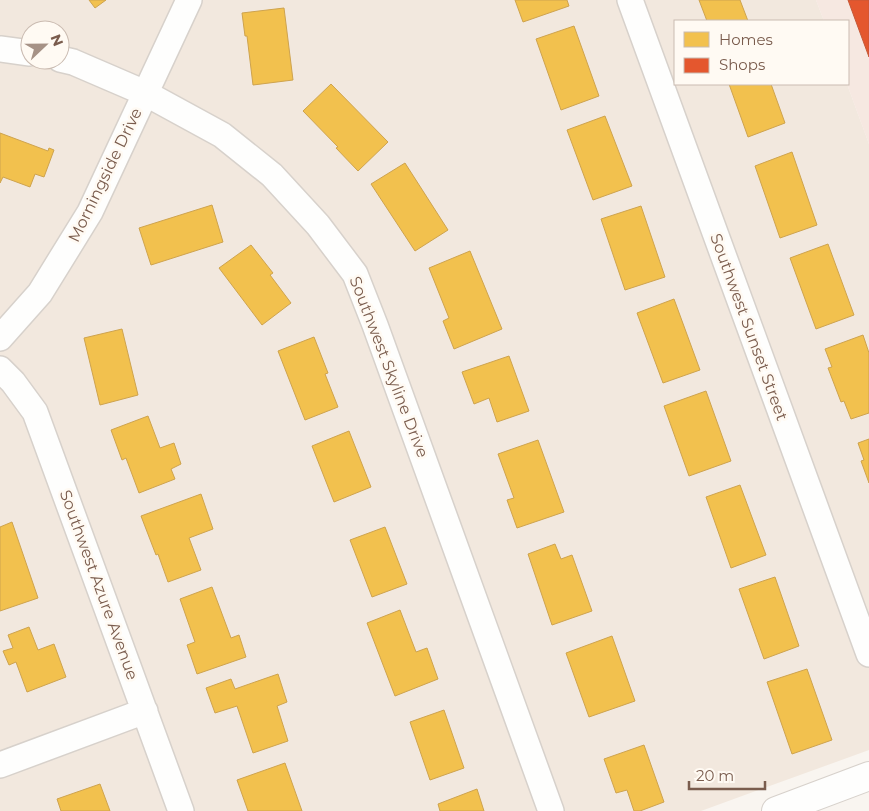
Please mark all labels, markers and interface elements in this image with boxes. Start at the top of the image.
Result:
north arrow [20,20,70,70]
legend [674,20,849,85]
text: Homes [719,30,773,49]
text: N [47,32,68,49]
text: Shops [719,55,765,74]
street label: Morningside Drive [64,105,146,245]
street label: Southwest Sunset Street [706,231,792,424]
street label: Southwest Skyline Drive [346,274,432,460]
street label: Southwest Azure Avenue [56,487,142,683]
scale bar [689,758,765,790]
text: 20 m [696,766,734,785]

